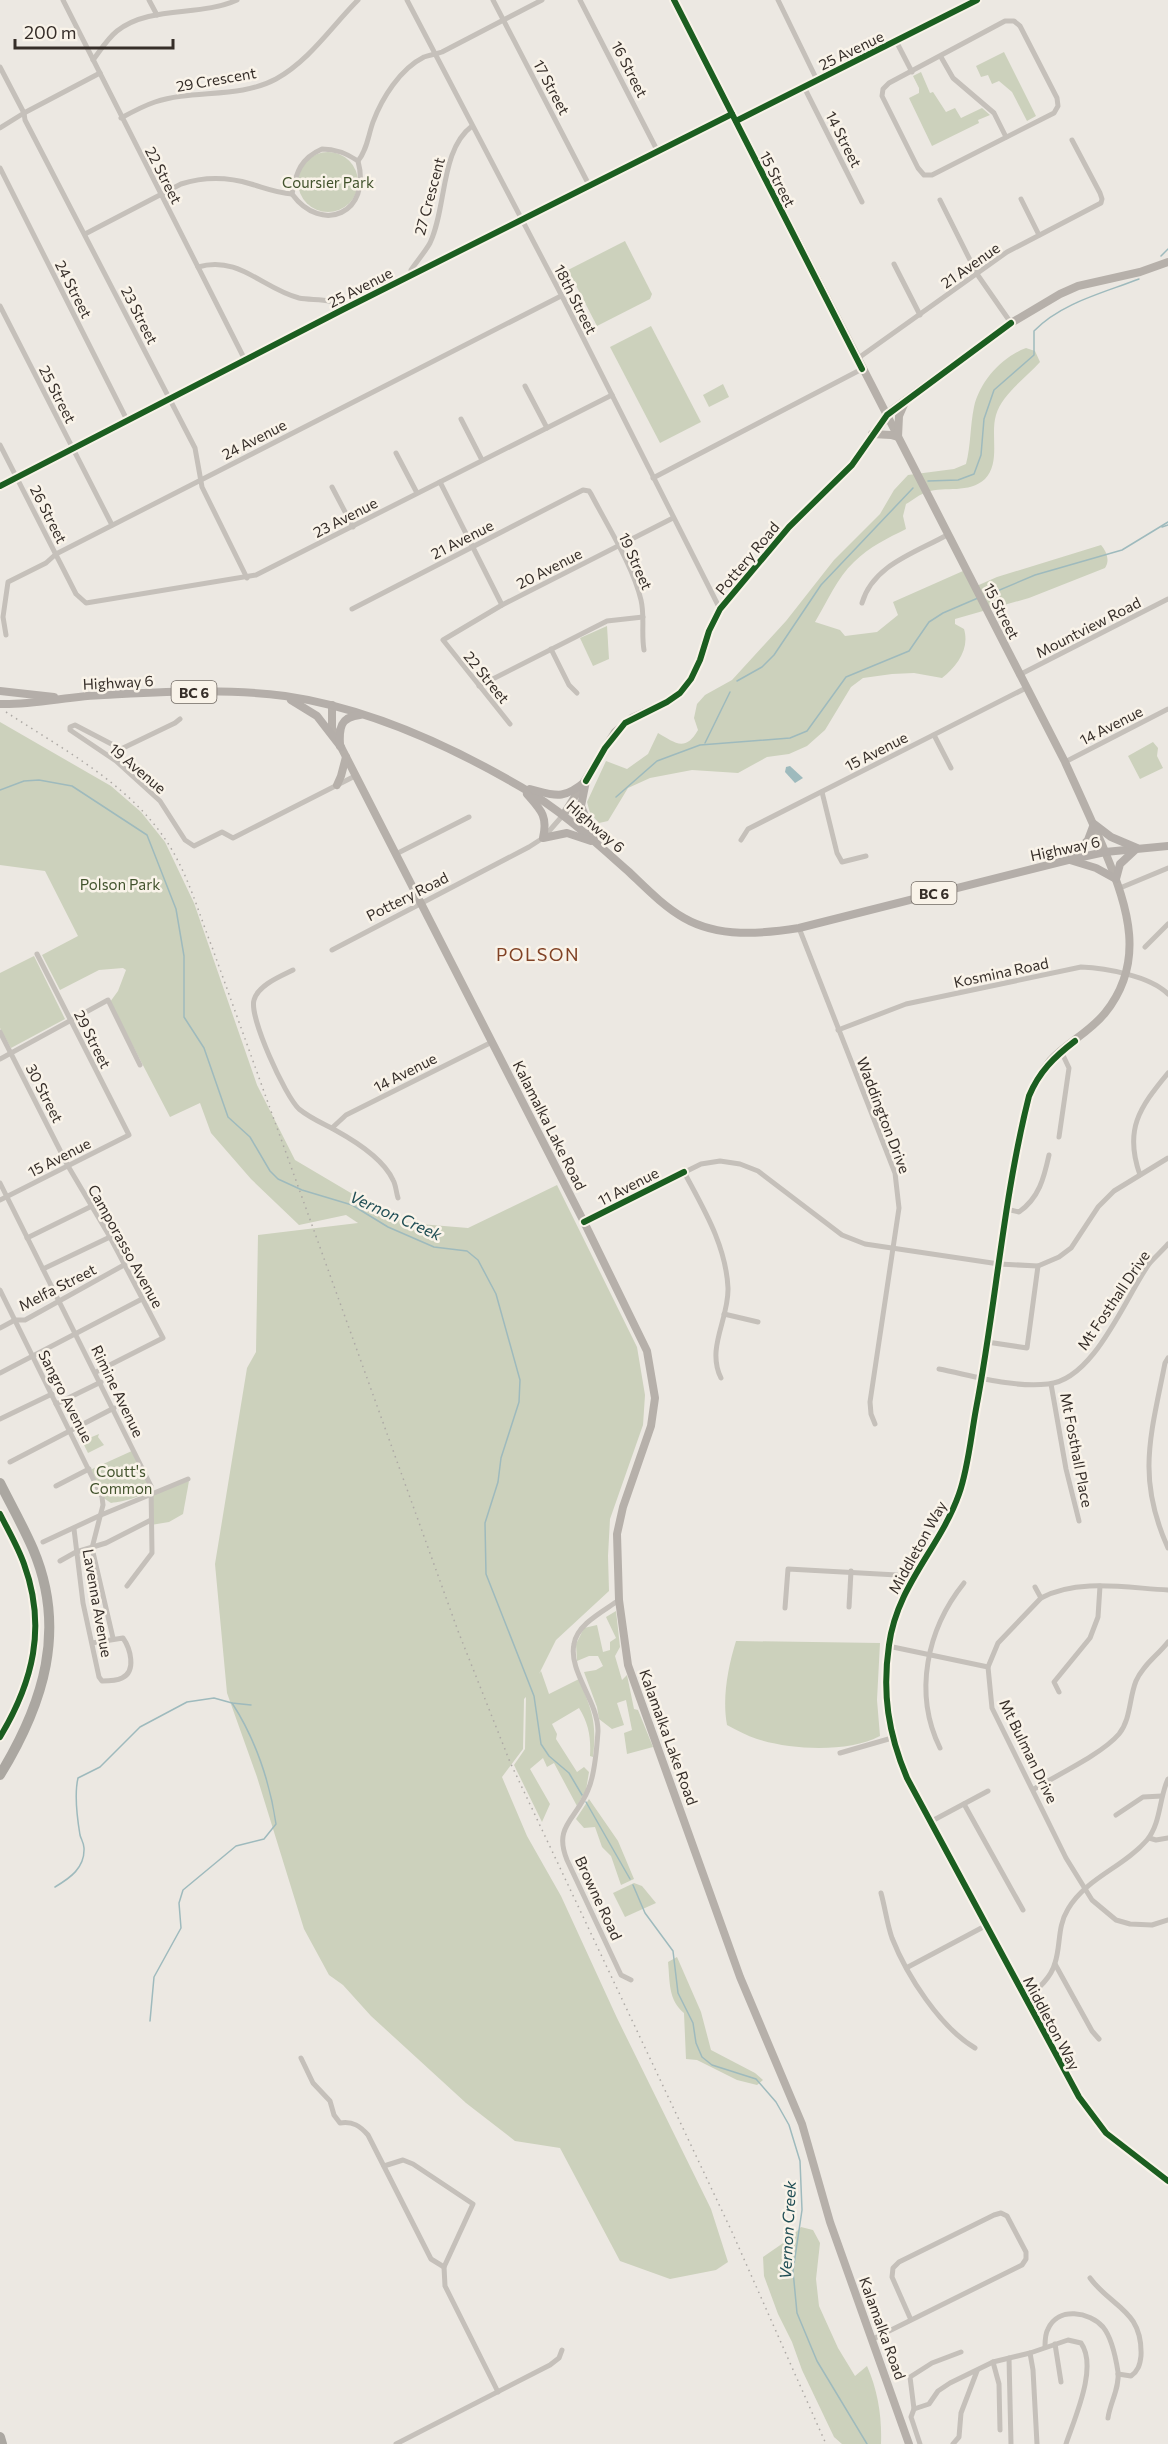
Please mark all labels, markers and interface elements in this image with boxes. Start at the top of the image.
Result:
scale bar [15,12,172,50]
text: 200 m [24,21,77,43]
street label: 25 Avenue [816,27,886,73]
street label: 16 Street [608,38,652,100]
street label: 17 Street [530,56,574,118]
street label: 29 Crescent [175,63,257,95]
street label: 14 Street [822,108,866,170]
street label: 22 Street [142,143,186,207]
street label: 15 Street [756,148,800,210]
street label: 27 Crescent [410,155,448,237]
park label: Coursier Park [282,173,374,191]
street label: 21 Avenue [937,238,1003,292]
street label: 24 Street [52,257,96,321]
street label: 18th Street [551,261,601,337]
street label: 25 Avenue [325,263,395,311]
street label: 23 Street [118,283,162,347]
street label: 25 Street [36,362,80,426]
street label: 24 Avenue [219,415,289,463]
street label: 26 Street [27,482,71,546]
street label: 23 Avenue [310,493,380,541]
street label: 21 Avenue [428,516,496,562]
street label: Pottery Road [711,518,783,598]
street label: 19 Street [615,530,657,592]
street label: 20 Avenue [513,544,585,592]
street label: 15 Street [980,580,1024,642]
street label: Mountview Road [1032,593,1144,661]
street label: 22 Street [461,647,513,707]
street label: Highway 6 [82,671,154,693]
road number: BC 6 [172,681,216,703]
street label: 14 Avenue [1076,701,1146,749]
street label: 15 Avenue [842,728,910,774]
street label: 19 Avenue [106,739,170,797]
street label: Highway 6 [563,796,629,856]
street label: Highway 6 [1028,832,1102,864]
street label: Pottery Road [363,868,451,924]
park label: Polson Park [80,875,160,893]
road number: BC 6 [912,882,956,904]
district label: POLSON [496,943,580,965]
street label: Kosmina Road [952,953,1050,991]
street label: 29 Street [71,1007,115,1071]
street label: 14 Avenue [370,1048,440,1096]
street label: Waddington Drive [854,1054,914,1176]
street label: Kalamalka Lake Road [509,1057,591,1193]
street label: 30 Street [23,1061,67,1125]
street label: 15 Avenue [25,1134,93,1180]
street label: 11 Avenue [595,1163,661,1209]
street label: Camporasso Avenue [85,1181,167,1311]
water label: Vernon Creek [347,1186,445,1244]
street label: Mt Fosthall Drive [1073,1247,1153,1353]
street label: Melfa Street [15,1260,99,1314]
street label: Rimine Avenue [88,1342,148,1440]
street label: Sangro Avenue [35,1347,97,1445]
street label: Mt Fosthall Place [1057,1391,1097,1509]
park label: Coutt's Common [90,1462,152,1497]
street label: Middleton Way [884,1497,950,1597]
street label: Lavenna Avenue [80,1548,116,1659]
street label: Kalamalka Lake Road [636,1667,702,1807]
street label: Mt Bulman Drive [996,1696,1062,1806]
street label: Browne Road [572,1853,626,1943]
street label: Middleton Way [1020,1973,1084,2073]
water label: Vernon Creek [775,2180,799,2280]
street label: Kalamalka Road [856,2274,910,2382]

